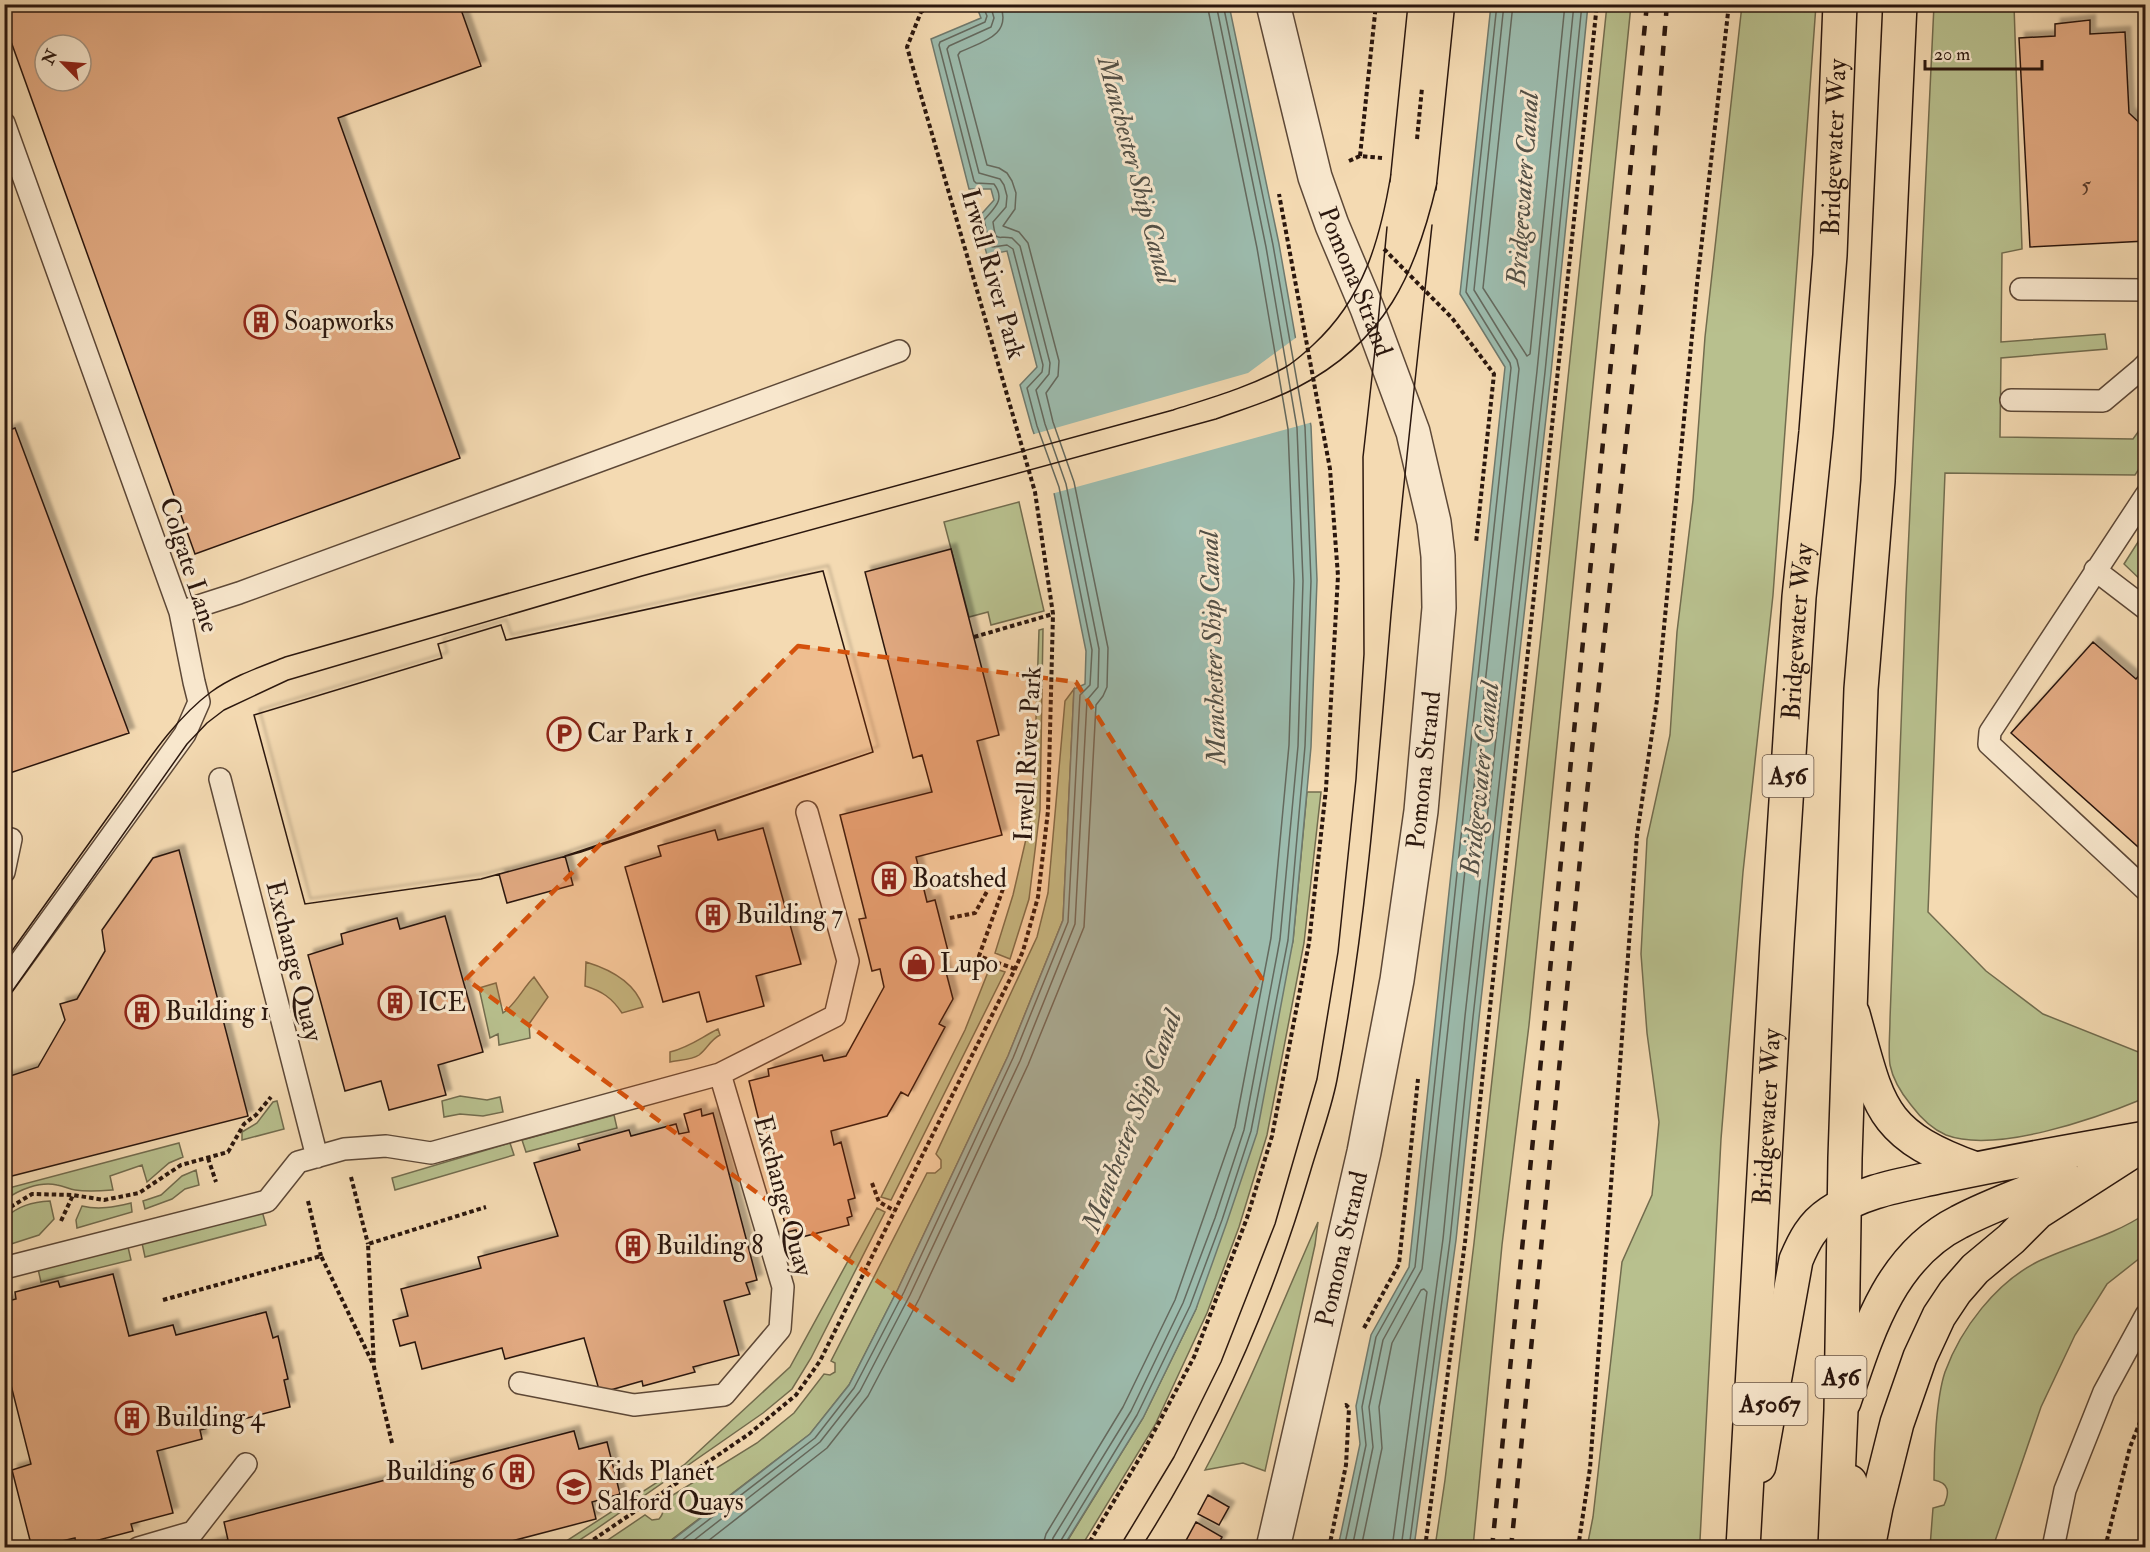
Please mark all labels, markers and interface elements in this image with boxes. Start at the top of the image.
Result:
north arrow [33,33,93,93]
scale bar [1925,33,2042,71]
text: 20 m [1934,43,1970,66]
text: N [38,46,63,69]
water label: Manchester Ship Canal [1089,51,1183,290]
street label: Bridgewater Way [1815,58,1854,236]
water label: Bridgewater Canal [1500,88,1546,289]
house number: 5 [2081,171,2091,199]
street label: Irwell River Park [953,185,1033,363]
street label: Pomona Strand [1311,202,1400,361]
building icon: Soapworks [243,304,279,340]
place label: Soapworks [284,306,394,339]
street label: Colgate Lane [152,493,226,637]
water label: Manchester Ship Canal [1192,528,1234,767]
street label: Bridgewater Way [1775,541,1820,721]
street label: Irwell River Park [1007,665,1049,842]
water label: Bridgewater Canal [1453,678,1507,879]
street label: Pomona Strand [1400,689,1448,851]
parking icon: Car Park 1 [546,716,582,752]
place label: Car Park 1 [587,718,694,750]
road number: A56 [1762,755,1814,797]
building icon: Boatshed [871,861,907,897]
place label: Boatshed [912,863,1007,895]
street label: Exchange Quay [259,877,330,1045]
building icon: Building 7 [695,897,731,933]
place label: Building 7 [736,899,843,931]
shop icon: Lupo [899,946,935,982]
place label: Lupo [940,948,998,981]
building icon: ICE [377,985,413,1021]
place label: ICE [418,987,466,1019]
building icon: Building 1 [124,994,160,1030]
place label: Building 1 [165,996,270,1028]
water label: Manchester Ship Canal [1074,1003,1190,1238]
street label: Bridgewater Way [1746,1027,1788,1206]
street label: Exchange Quay [746,1112,820,1280]
street label: Pomona Strand [1309,1168,1375,1330]
building icon: Building 8 [615,1228,651,1264]
place label: Building 8 [656,1230,764,1262]
road number: A56 [1816,1356,1866,1398]
road number: A5067 [1732,1383,1808,1425]
building icon: Building 4 [114,1400,150,1436]
place label: Building 4 [155,1402,265,1434]
building icon: Building 6 [499,1454,535,1490]
place label: Building 6 [386,1456,496,1488]
place label: Kids Planet Salford Quays [597,1456,744,1518]
school or university icon: Kids Planet Salford Quays [556,1469,592,1505]

